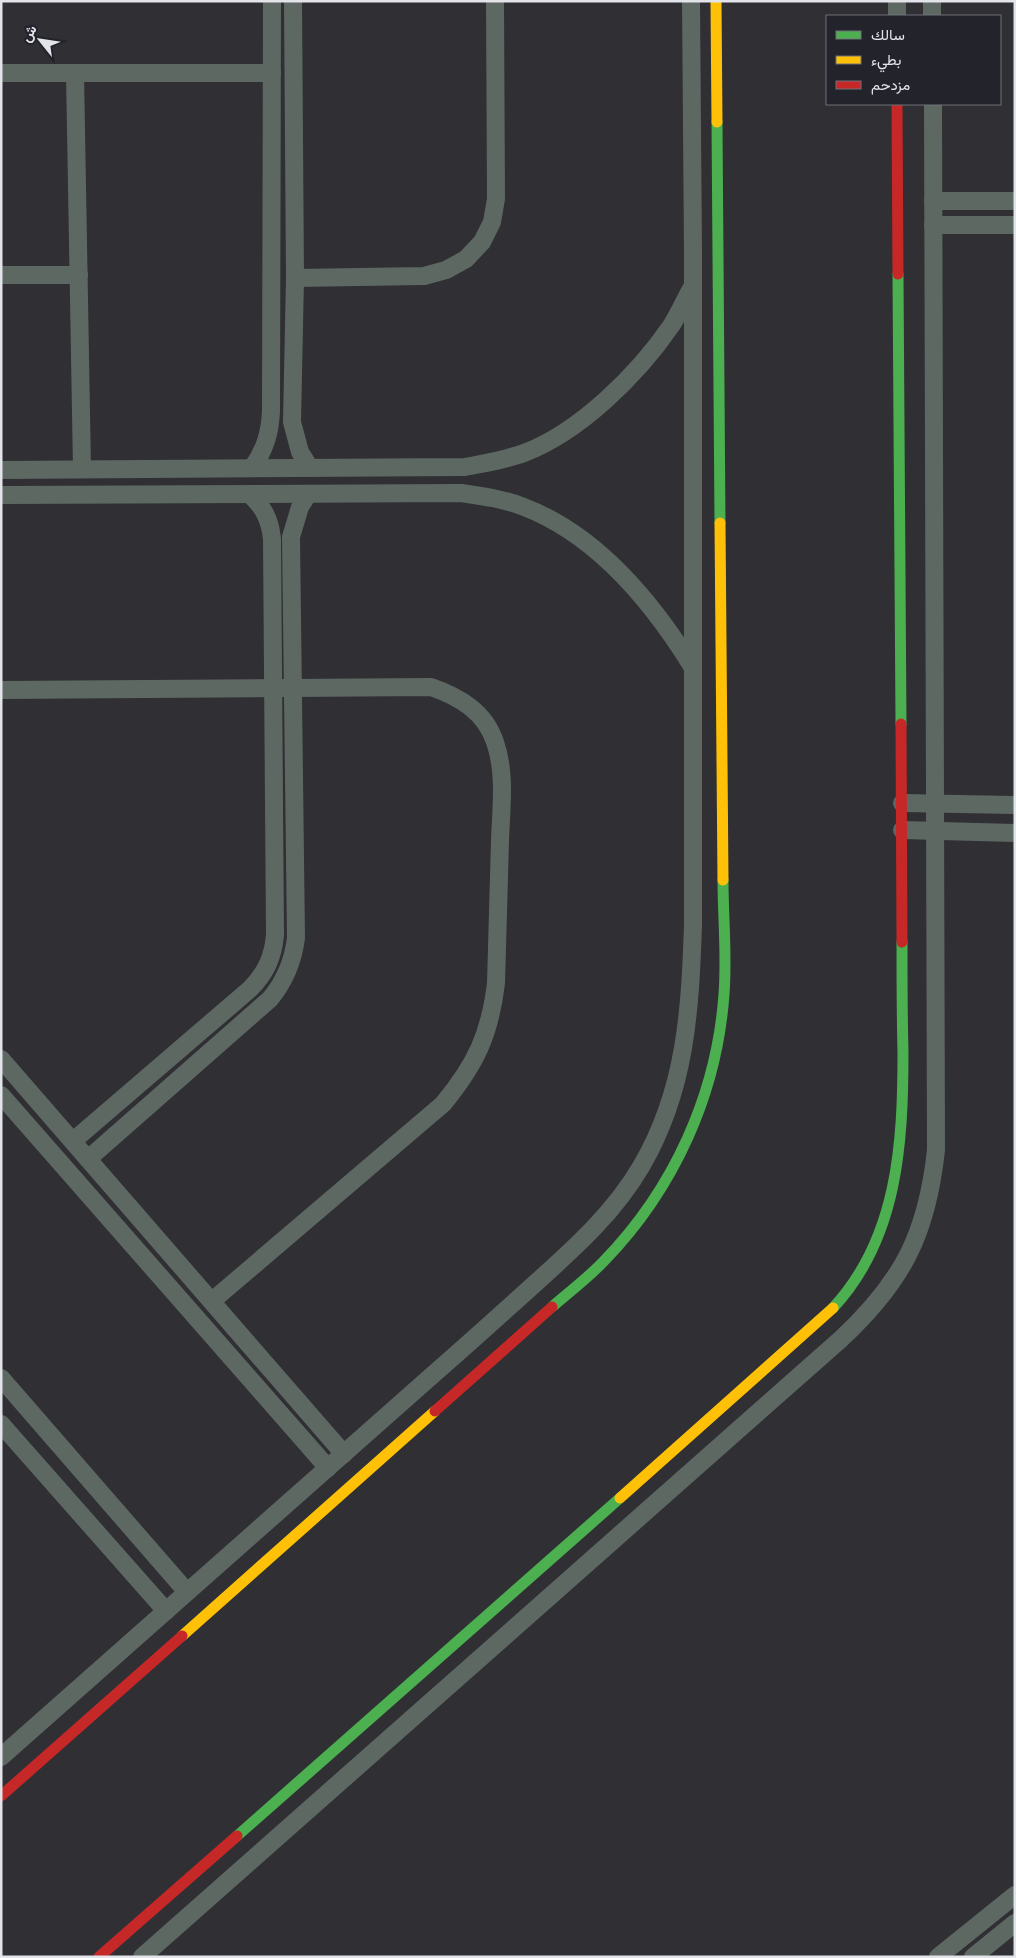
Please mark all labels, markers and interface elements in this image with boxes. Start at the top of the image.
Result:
north arrow [15,15,65,65]
legend [826,15,1001,105]
text: ش [17,22,41,45]
text: سالك [871,25,905,44]
text: بطيء [871,50,901,73]
text: مزدحم [871,75,910,95]

